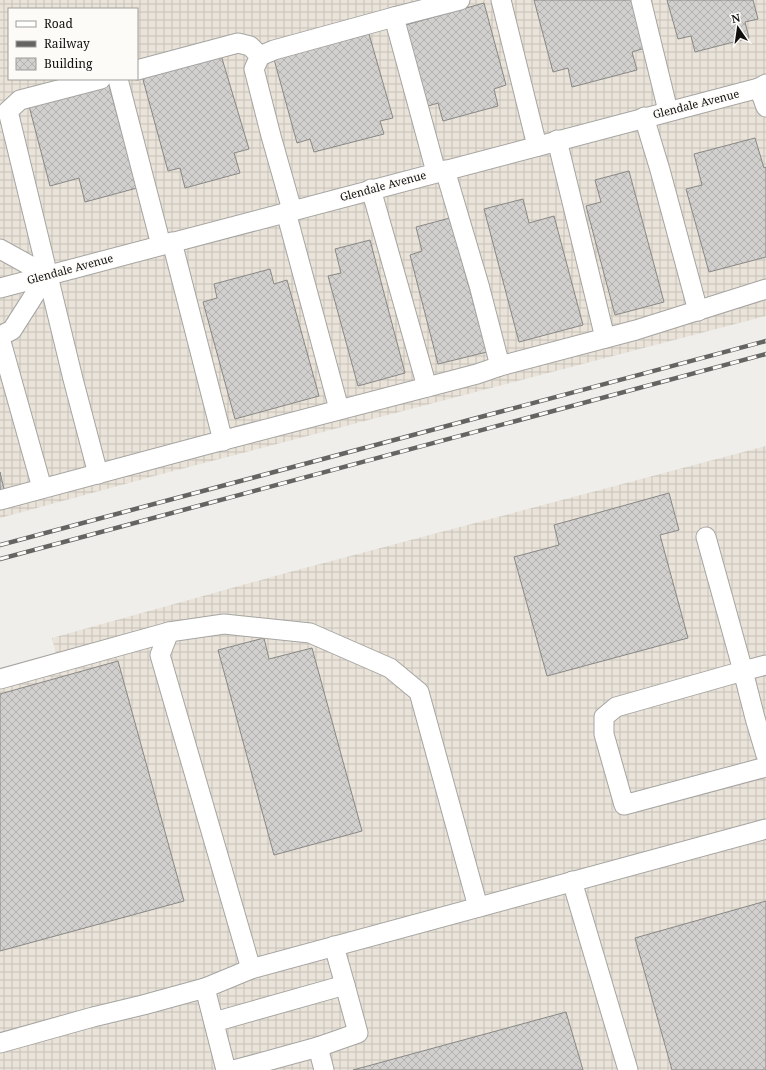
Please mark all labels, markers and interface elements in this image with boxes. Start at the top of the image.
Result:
legend [8,8,138,80]
north arrow [718,8,758,48]
text: N [730,9,742,26]
text: Road [44,15,74,32]
text: Railway [44,35,90,52]
text: Building [44,55,93,72]
street label: Glendale Avenue [651,85,741,122]
street label: Glendale Avenue [338,167,428,204]
street label: Glendale Avenue [25,250,115,287]

